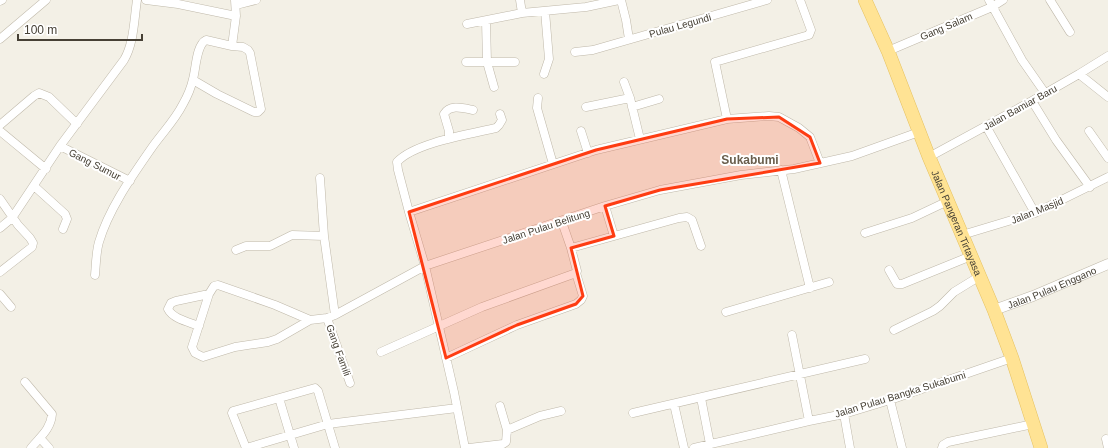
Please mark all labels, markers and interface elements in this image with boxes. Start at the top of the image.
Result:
street label: Pulau Legundi [648,11,712,40]
street label: Gang Salam [918,11,974,42]
scale bar [18,16,142,42]
text: 100 m [24,23,57,37]
street label: Jalan Bamiar Baru [982,83,1059,132]
street label: Gang Sumur [67,147,123,183]
district label: Sukabumi [721,153,779,167]
street label: Jalan Pangeran Tirtayasa [929,169,984,278]
street label: Jalan Masjid [1009,195,1065,226]
street label: Jalan Pulau Belitung [501,207,591,246]
street label: Jalan Pulau Enggano [1006,264,1098,311]
street label: Gang Famili [324,323,353,377]
street label: Jalan Pulau Bangka Sukabumi [833,369,967,420]

